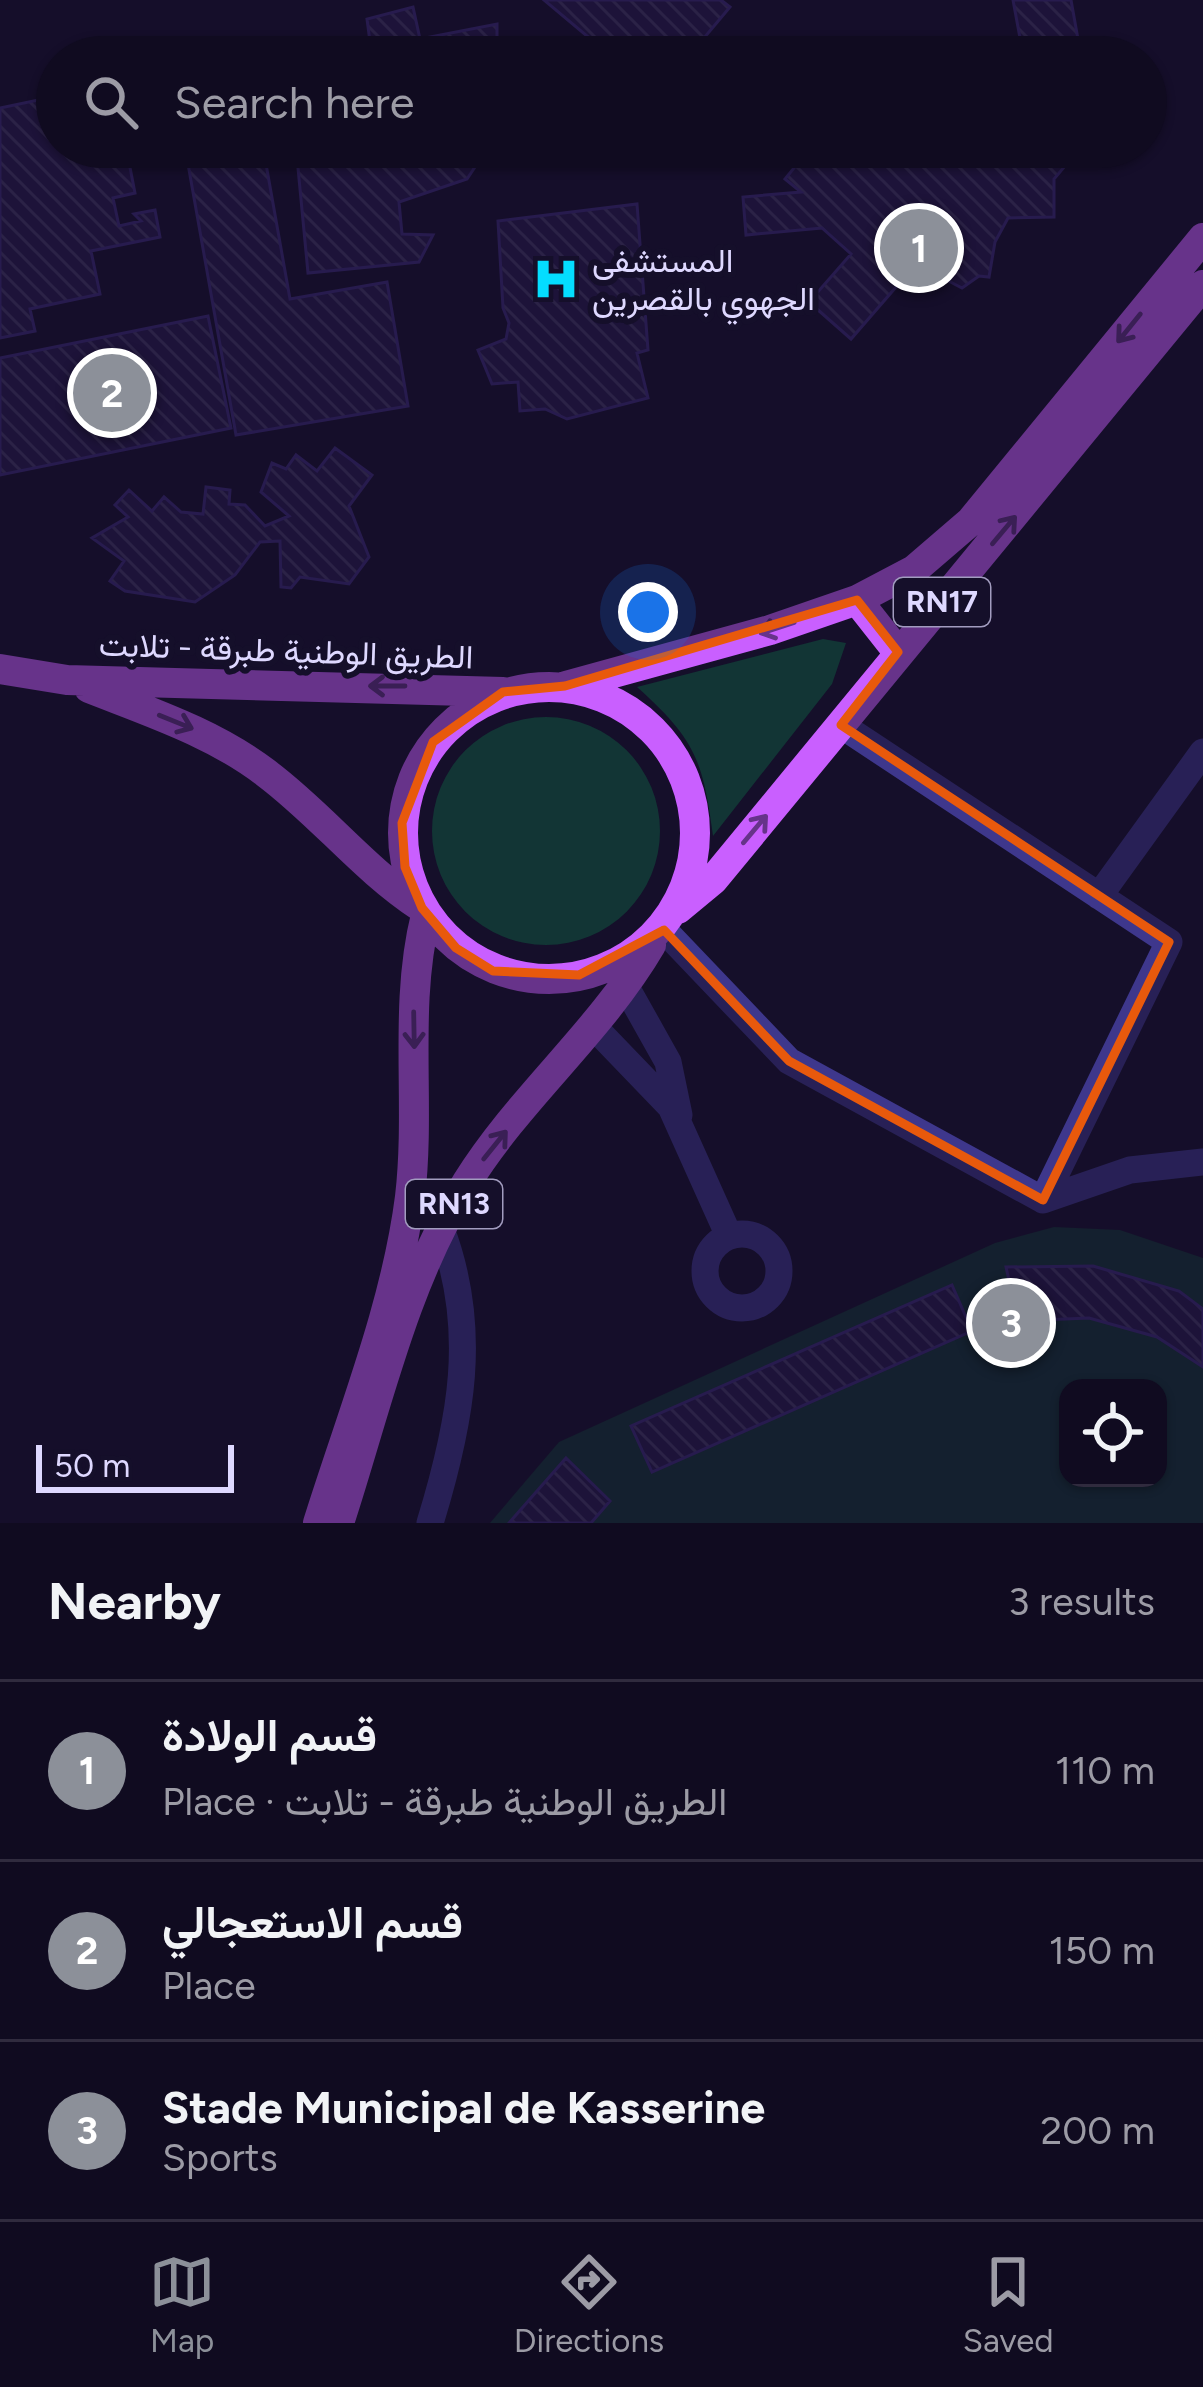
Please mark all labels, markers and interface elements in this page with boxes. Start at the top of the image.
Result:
search box [36,36,1167,168]
icon: search [78,69,144,135]
text: Search here [174,75,414,129]
pin: 1 [880,203,958,293]
place label: المستشفى الجهوي بالقصرين [592,241,815,325]
hospital icon: المستشفى الجهوي بالقصرين [531,254,581,304]
one-way arrow [1116,312,1143,343]
pin: 2 [73,348,151,438]
one-way arrow [990,514,1017,546]
road number: RN17 [894,578,990,626]
your location [618,582,678,642]
one-way arrow [759,618,797,640]
street label: الطريق الوطنية طبرقة - تلابت [98,624,474,678]
one-way arrow [368,674,407,697]
one-way arrow [156,713,193,735]
one-way arrow [740,814,768,845]
one-way arrow [403,1010,425,1049]
one-way arrow [480,1130,508,1161]
road number: RN13 [406,1180,502,1228]
pin: 3 [972,1278,1050,1368]
map controls [1059,1379,1167,1487]
button: locate [1059,1379,1167,1487]
scale bar [36,1439,234,1492]
text: 50 m [54,1446,130,1485]
text: Nearby [48,1571,221,1632]
text: 3 results [1008,1578,1155,1625]
text: قسم الولادة [162,1708,377,1762]
text: 1 [79,1747,95,1794]
text: 110 m [1055,1747,1155,1794]
text: Place · الطريق الوطنية طبرقة - تلابت [162,1778,727,1825]
text: قسم الاستعجالي [162,1895,463,1949]
text: 2 [76,1927,98,1974]
text: 150 m [1049,1927,1155,1974]
text: Place [162,1962,255,2009]
text: Stade Municipal de Kasserine [162,2080,765,2134]
text: 3 [76,2107,98,2154]
text: 200 m [1040,2107,1155,2154]
text: Sports [162,2134,278,2181]
tab: Map [149,2249,215,2360]
tab: Directions [514,2249,664,2360]
tab: Saved [963,2249,1054,2360]

